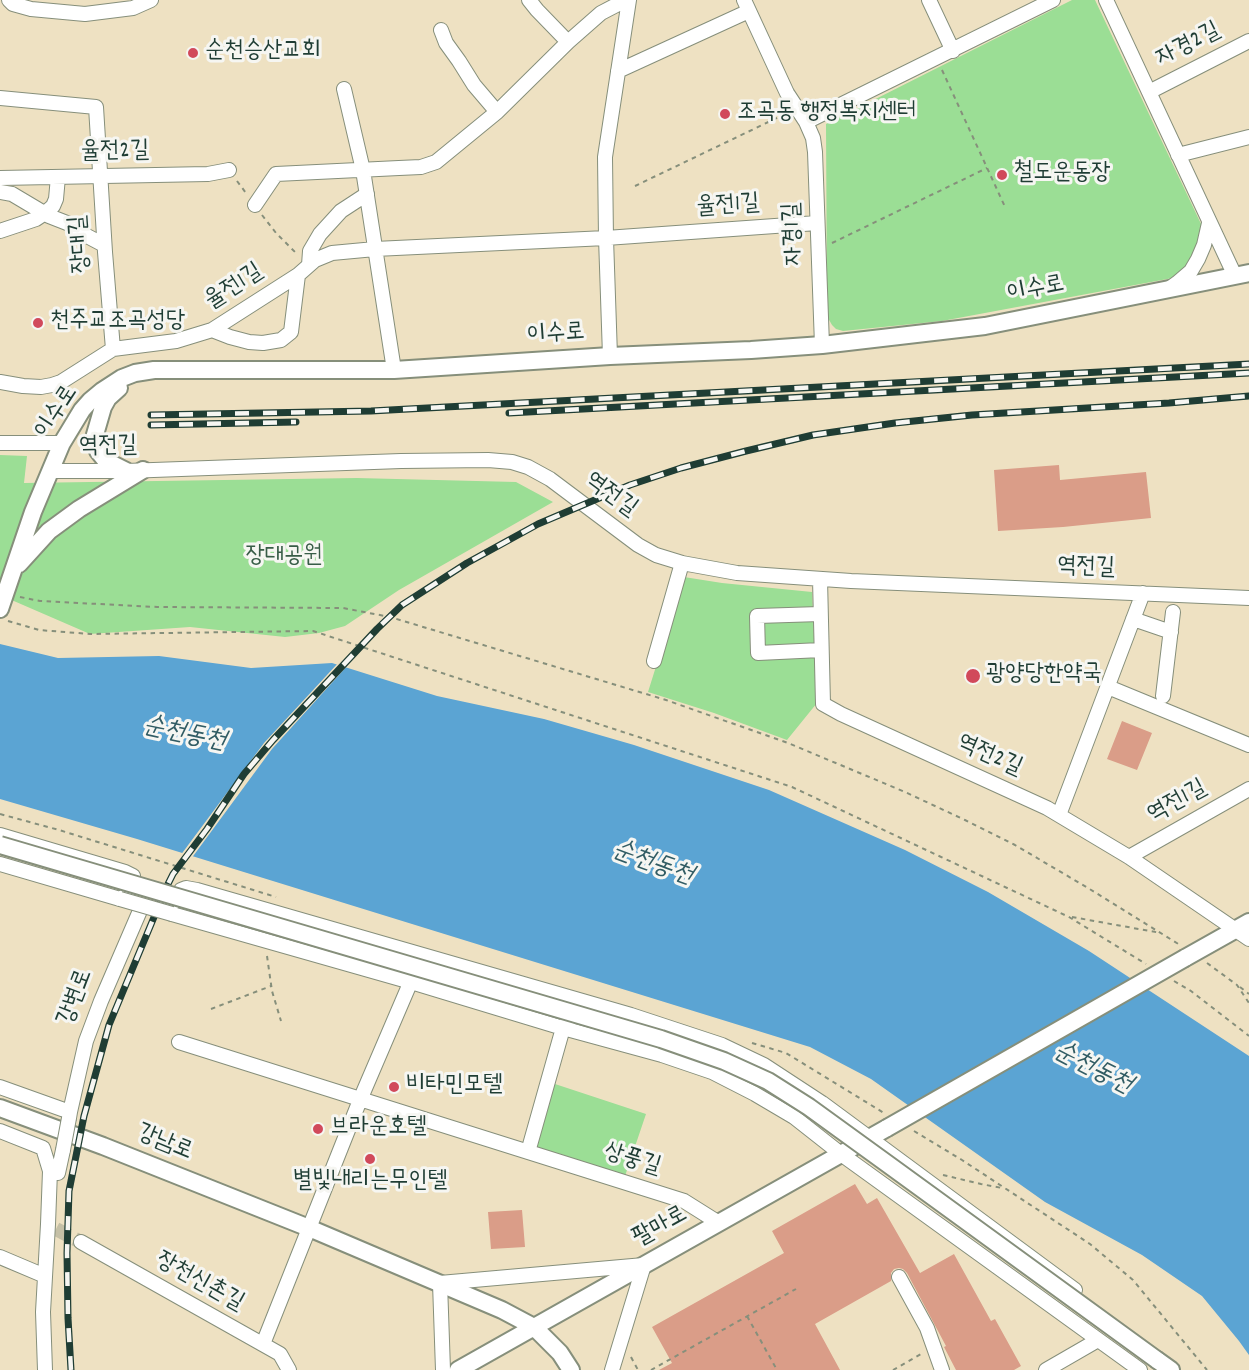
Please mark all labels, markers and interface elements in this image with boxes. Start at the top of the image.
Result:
street label: 자경2길 [1152,18,1226,74]
place label: 순천승산교회 [205,39,321,67]
marker: 순천승산교회 [186,46,200,60]
place label: 조곡동 행정복지센터 [737,100,916,128]
marker: 조곡동 행정복지센터 [718,107,732,121]
street label: 율전2길 [81,138,149,168]
place label: 철도운동장 [1014,161,1111,189]
marker: 철도운동장 [995,168,1009,182]
street label: 율전1길 [695,190,761,224]
street label: 자경1길 [780,202,810,266]
street label: 장대길 [66,214,98,274]
street label: 율전1길 [201,259,269,317]
street label: 이수로 [1005,271,1067,311]
place label: 천주교조곡성당 [50,309,185,337]
marker: 천주교조곡성당 [31,316,45,330]
street label: 이수로 [526,320,586,352]
street label: 이수로 [30,381,86,445]
street label: 역전길 [79,433,137,463]
street label: 역전길 [578,467,642,525]
park label: 장대공원 [245,544,323,572]
street label: 역전길 [1057,554,1115,584]
place label: 광양당한약국 [986,662,1102,690]
marker: 광양당한약국 [964,667,982,685]
water label: 순천동천 [140,712,228,760]
street label: 역전2길 [952,730,1026,784]
street label: 역전1길 [1143,775,1213,831]
water label: 순천동천 [607,836,697,894]
street label: 강변로 [53,966,101,1030]
water label: 순천동천 [1048,1037,1136,1103]
place label: 비타민모텔 [406,1073,503,1101]
marker: 비타민모텔 [387,1080,401,1094]
place label: 브라운호텔 [330,1115,427,1143]
street label: 강남로 [132,1120,196,1168]
marker: 브라운호텔 [311,1122,325,1136]
street label: 상풍길 [600,1139,664,1183]
marker: 별빛내리는무인텔 [363,1152,377,1166]
place label: 별빛내리는무인텔 [293,1169,447,1197]
street label: 팔마로 [629,1201,693,1255]
street label: 장천신촌길 [150,1247,248,1319]

